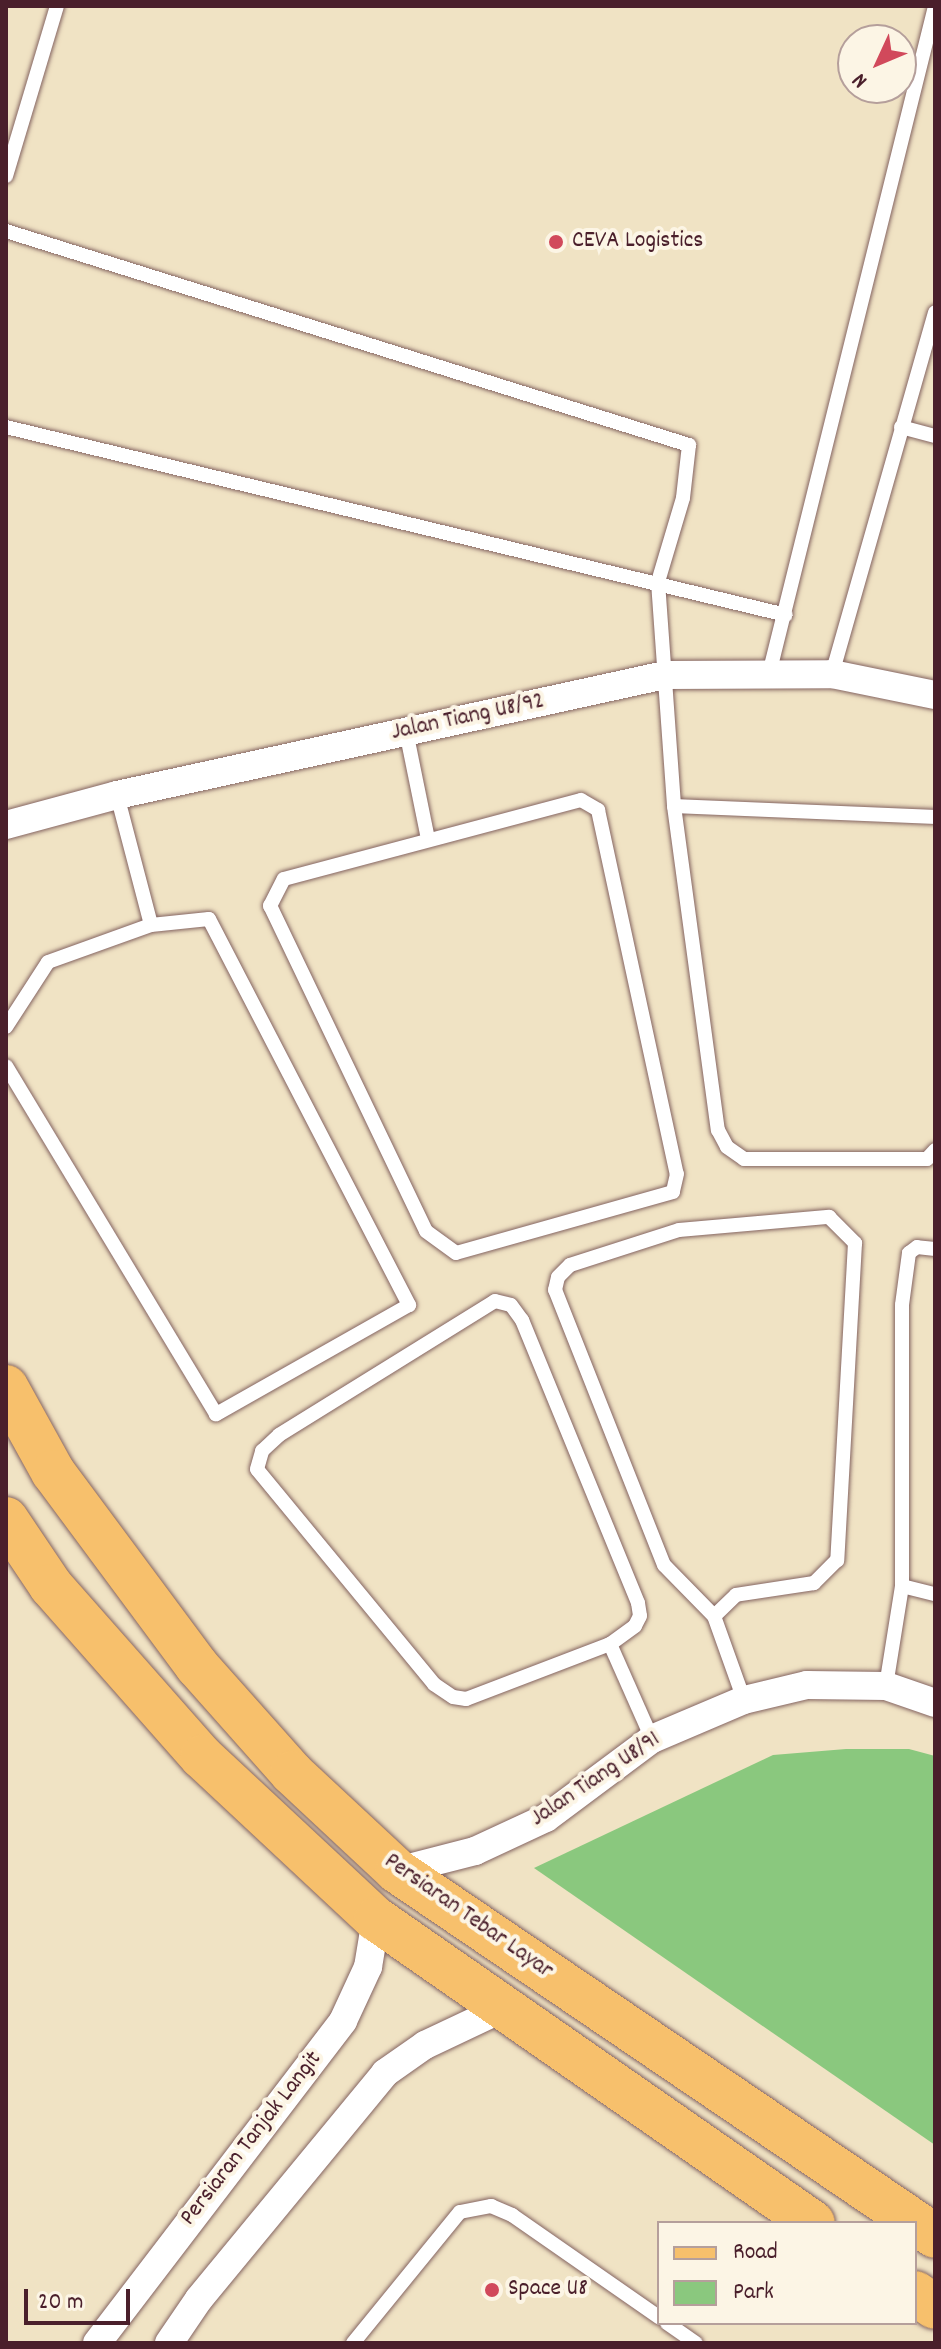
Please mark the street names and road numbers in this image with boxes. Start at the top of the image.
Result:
street label: Jalan Tiang U8/92 [389,688,547,748]
street label: Jalan Tiang U8/91 [526,1726,666,1834]
street label: Persiaran Tebar Layar [378,1848,558,1986]
street label: Persiaran Tanjak Langit [175,2046,329,2232]

